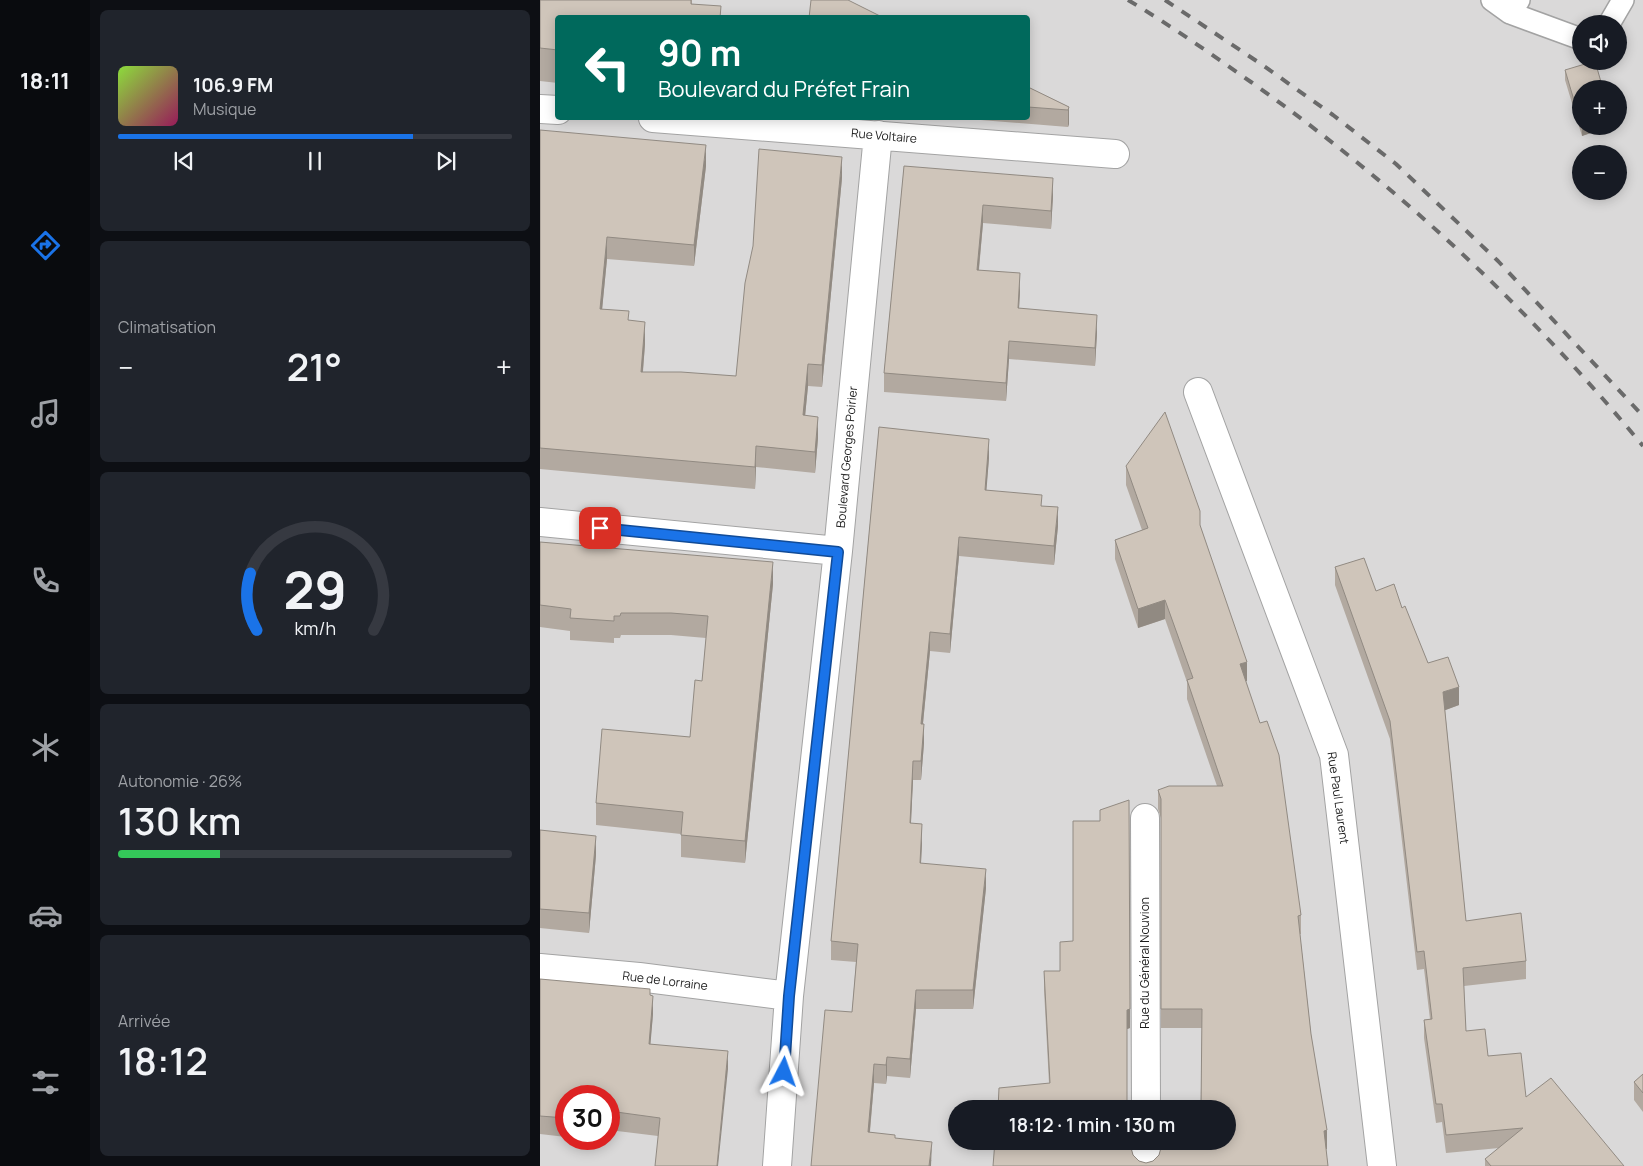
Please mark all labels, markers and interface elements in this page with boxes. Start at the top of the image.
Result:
map controls [1572,15,1627,200]
button: sound [1572,15,1627,70]
text: 90 m [658,29,741,77]
icon: left [575,35,640,100]
text: 18:11 [20,66,70,96]
text: 106.9 FM [193,72,273,98]
text: Boulevard du Préfet Frain [658,74,910,104]
button: + [1572,80,1627,135]
text: Musique [193,98,256,120]
street label: Rue Voltaire [850,124,918,147]
button: − [1572,145,1627,200]
icon: previous [170,147,198,175]
icon: pause [301,147,329,175]
icon: next [432,147,460,175]
icon: directions [28,228,63,263]
text: Climatisation [118,316,216,338]
text: 21° [287,340,342,392]
text: − [118,348,133,386]
text: + [496,348,512,386]
street label: Boulevard Georges Poirier [832,385,861,529]
icon: music [28,396,63,431]
pin [579,507,621,549]
icon: arrive [586,514,614,542]
text: 29 [283,554,347,625]
icon: phone [28,563,63,598]
text: km/h [294,616,336,640]
icon: climate [28,730,63,765]
street label: Rue Paul Laurent [1324,751,1353,845]
text: Autonomie · 26% [118,770,242,792]
text: 130 km [118,794,241,846]
street label: Rue du Général Nouvion [1136,897,1153,1029]
icon: car [28,898,63,933]
street label: Rue de Lorraine [621,967,709,994]
text: Arrivée [118,1010,170,1032]
text: 18:12 [118,1034,208,1086]
position arrow [757,1045,809,1097]
icon: filters [28,1065,63,1100]
speed limit sign: 30 [555,1085,620,1150]
text: 18:12 · 1 min · 130 m [1009,1112,1175,1138]

